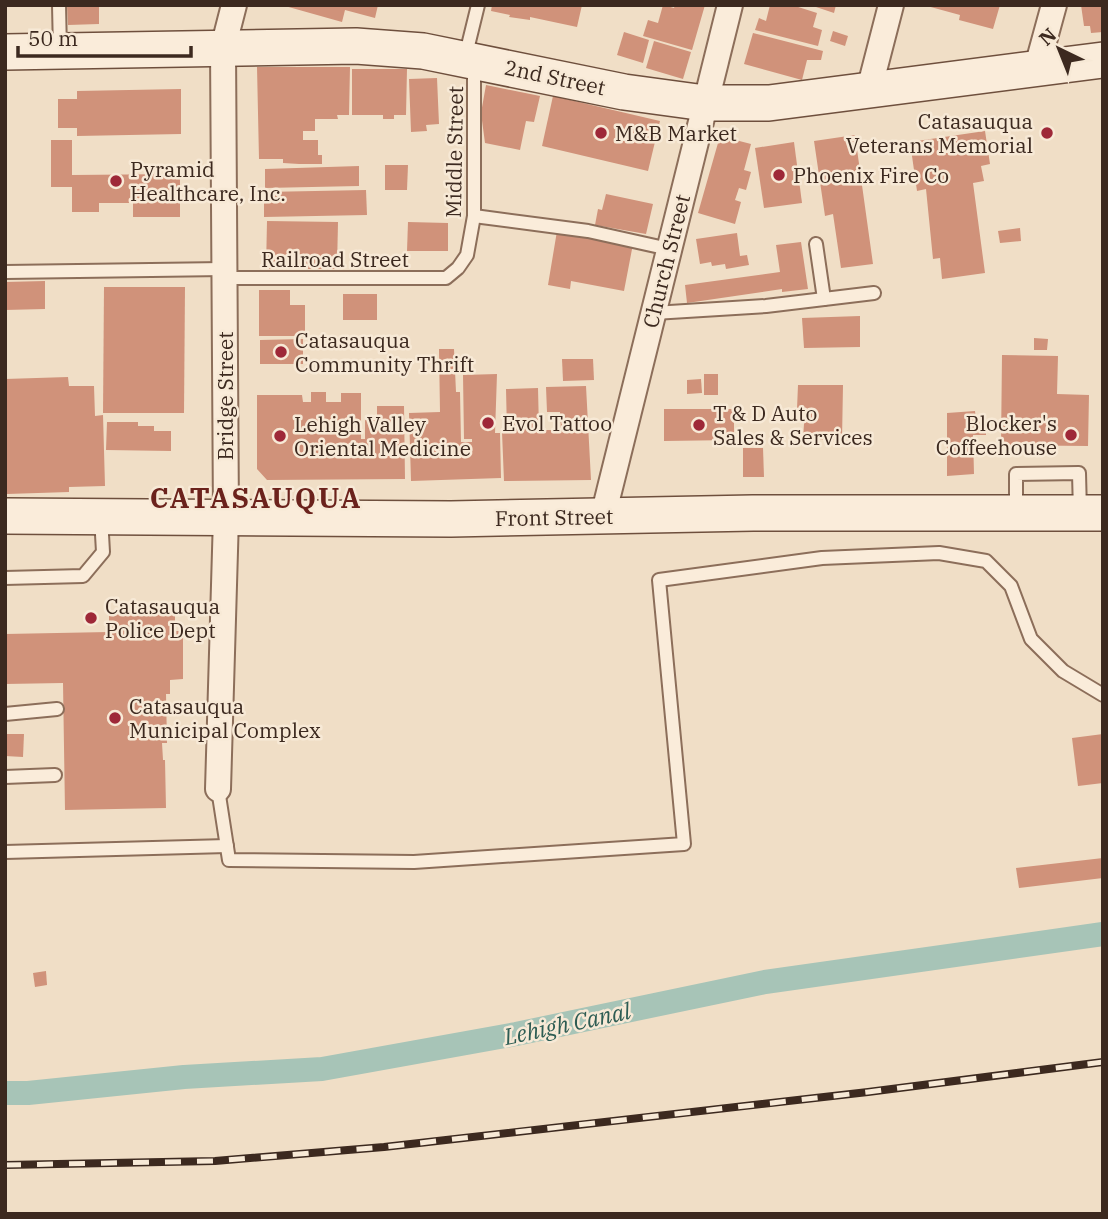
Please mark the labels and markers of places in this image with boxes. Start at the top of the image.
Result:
place label: Catasauqua Veterans Memorial [846,107,1033,159]
place label: M&B Market [615,119,737,147]
marker: M&B Market [593,125,609,141]
marker: Catasauqua Veterans Memorial [1039,125,1055,141]
place label: Pyramid Healthcare, Inc. [130,155,286,207]
place label: Phoenix Fire Co [793,161,949,189]
marker: Phoenix Fire Co [771,167,787,183]
marker: Pyramid Healthcare, Inc. [108,173,124,189]
place label: Catasauqua Community Thrift [295,326,474,378]
marker: Catasauqua Community Thrift [273,344,289,360]
place label: T & D Auto Sales & Services [713,399,873,451]
place label: Evol Tattoo [502,409,612,437]
place label: Blocker's Coffeehouse [936,409,1057,461]
place label: Lehigh Valley Oriental Medicine [294,410,471,462]
marker: Evol Tattoo [480,415,496,431]
marker: T & D Auto Sales & Services [691,417,707,433]
marker: Blocker's Coffeehouse [1063,427,1079,443]
marker: Lehigh Valley Oriental Medicine [272,428,288,444]
place label: Catasauqua Police Dept [105,592,220,644]
marker: Catasauqua Police Dept [83,610,99,626]
place label: Catasauqua Municipal Complex [129,692,321,744]
marker: Catasauqua Municipal Complex [107,710,123,726]

